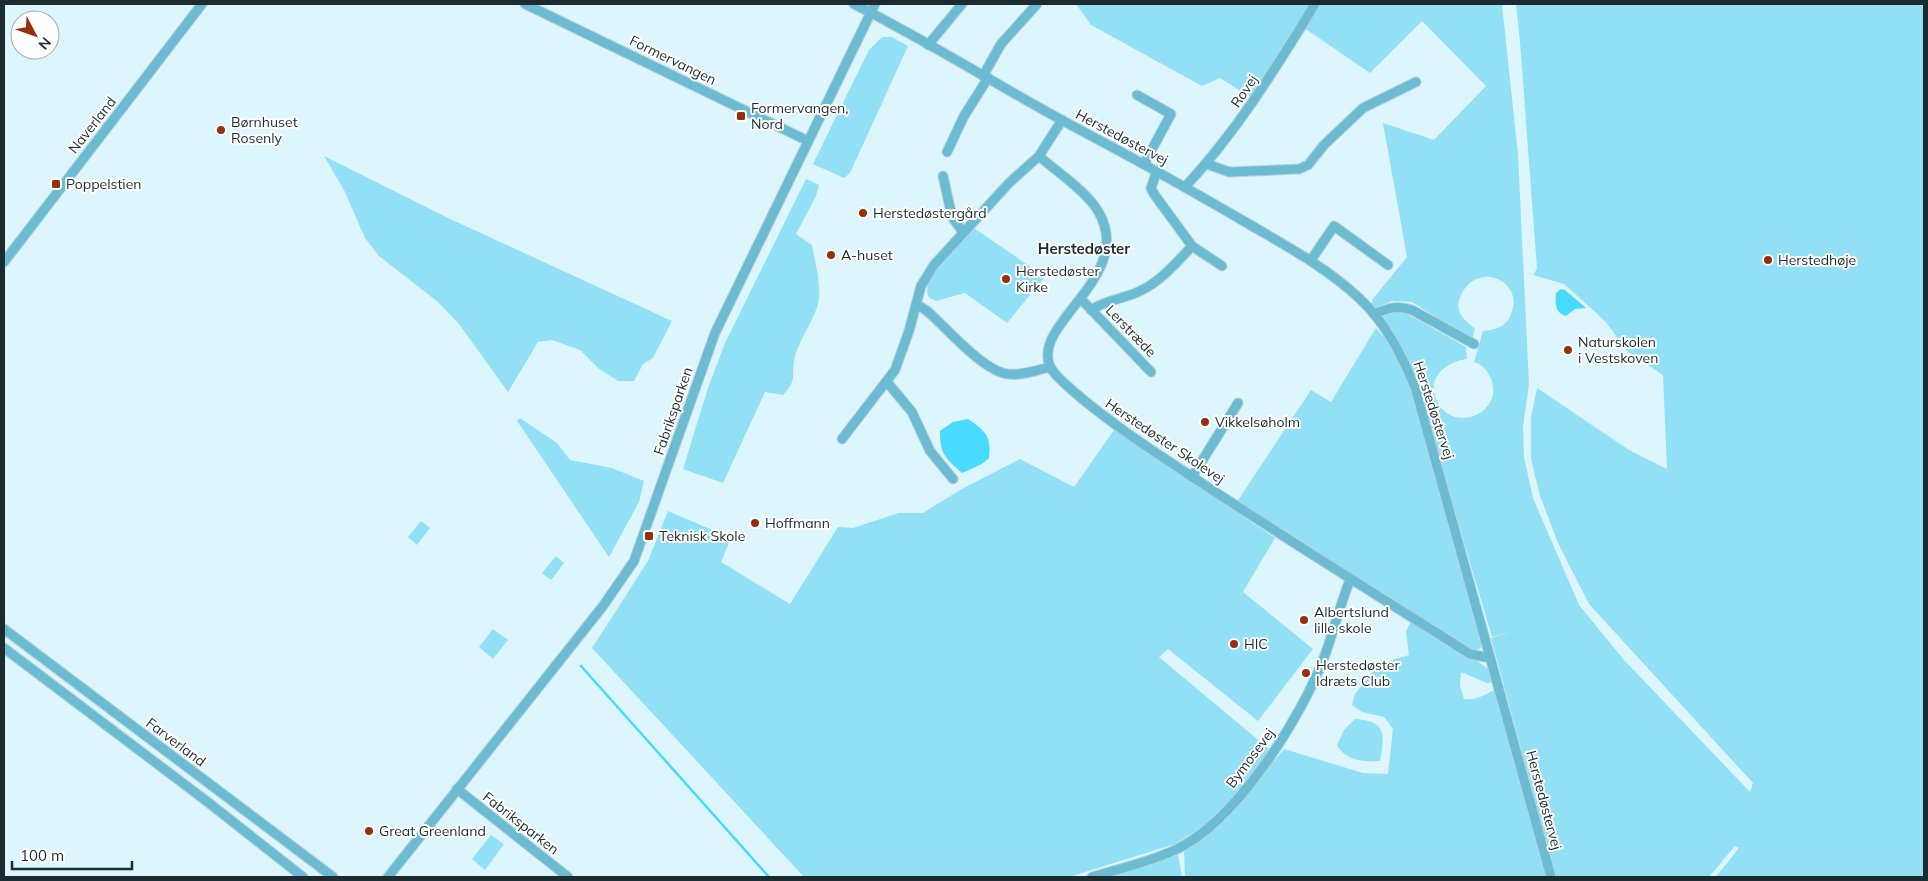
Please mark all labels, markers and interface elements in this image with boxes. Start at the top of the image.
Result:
north arrow [10,10,60,60]
street label: Formervangen [627,31,719,89]
text: N [35,34,55,53]
street label: Rovej [1227,71,1261,111]
street label: Naverland [64,93,120,157]
place label: Formervangen, Nord [751,99,848,133]
street label: Herstedøstervej [1073,105,1171,169]
marker: Formervangen, Nord [735,110,747,122]
place label: Børnhuset Rosenly [231,113,298,147]
marker: Børnhuset Rosenly [215,124,227,136]
place label: Poppelstien [66,175,141,193]
marker: Poppelstien [50,178,62,190]
place label: Herstedøstergård [873,204,987,222]
marker: Herstedøstergård [857,207,869,219]
district label: Herstedøster [1038,239,1130,258]
place label: A-huset [841,246,893,264]
marker: A-huset [825,249,837,261]
place label: Herstedhøje [1778,251,1856,269]
marker: Herstedhøje [1762,254,1774,266]
place label: Herstedøster Kirke [1016,262,1100,296]
marker: Herstedøster Kirke [1000,273,1012,285]
street label: Lerstræde [1102,301,1160,361]
place label: Naturskolen i Vestskoven [1578,333,1658,367]
marker: Naturskolen i Vestskoven [1562,344,1574,356]
street label: Herstedøstervej [1410,359,1458,461]
street label: Fabriksparken [650,365,696,457]
street label: Herstedøster Skolevej [1102,394,1228,488]
place label: Vikkelsøholm [1215,413,1300,431]
marker: Vikkelsøholm [1199,416,1211,428]
place label: Hoffmann [765,514,830,532]
marker: Hoffmann [749,517,761,529]
place label: Teknisk Skole [659,527,745,545]
marker: Teknisk Skole [643,530,655,542]
place label: Albertslund lille skole [1314,603,1389,637]
marker: Albertslund lille skole [1298,614,1310,626]
place label: HIC [1244,635,1268,653]
marker: HIC [1228,638,1240,650]
place label: Herstedøster Idræts Club [1316,656,1400,690]
marker: Herstedøster Idræts Club [1300,667,1312,679]
street label: Farverland [143,714,209,770]
street label: Bymosevej [1222,725,1278,791]
street label: Herstedøstervej [1522,748,1566,852]
street label: Fabriksparken [479,788,563,858]
place label: Great Greenland [379,822,486,840]
marker: Great Greenland [363,825,375,837]
scale bar [12,838,132,870]
text: 100 m [20,846,64,865]

